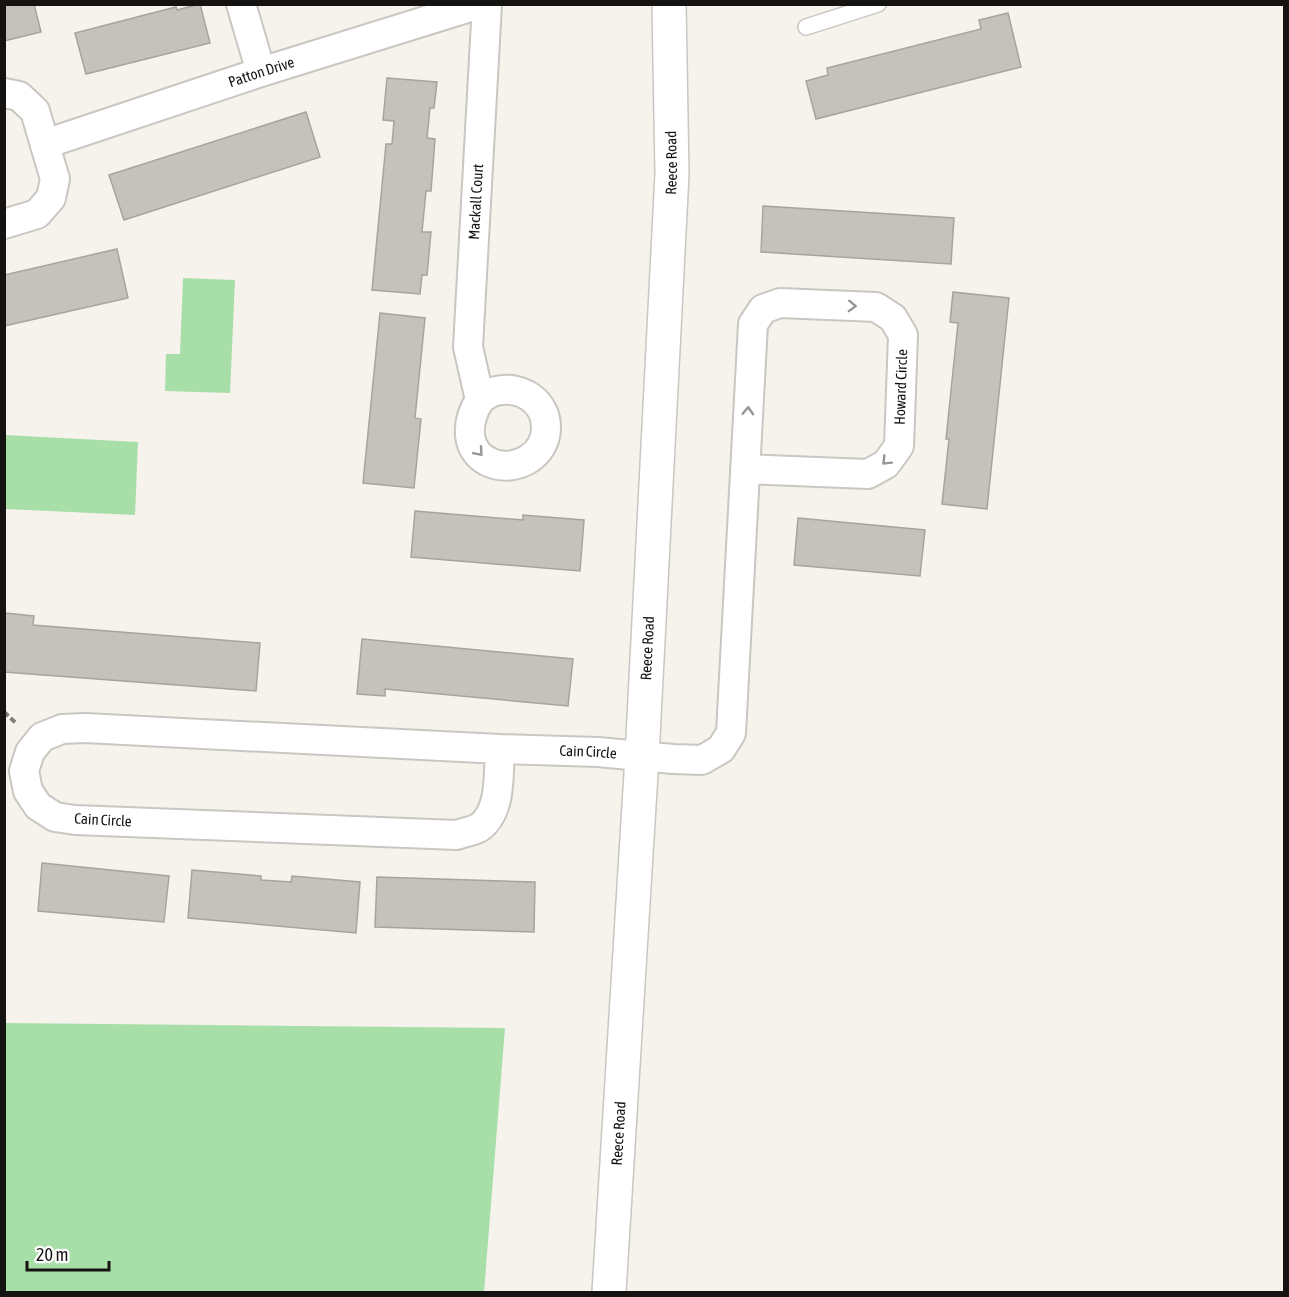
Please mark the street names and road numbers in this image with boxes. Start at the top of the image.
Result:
street label: Patton Drive [226,53,296,90]
street label: Reece Road [662,131,680,195]
street label: Mackall Court [465,163,486,240]
street label: Howard Circle [891,349,910,425]
street label: Reece Road [637,616,657,681]
street label: Cain Circle [559,742,618,762]
street label: Cain Circle [74,810,132,829]
street label: Reece Road [608,1101,629,1166]

